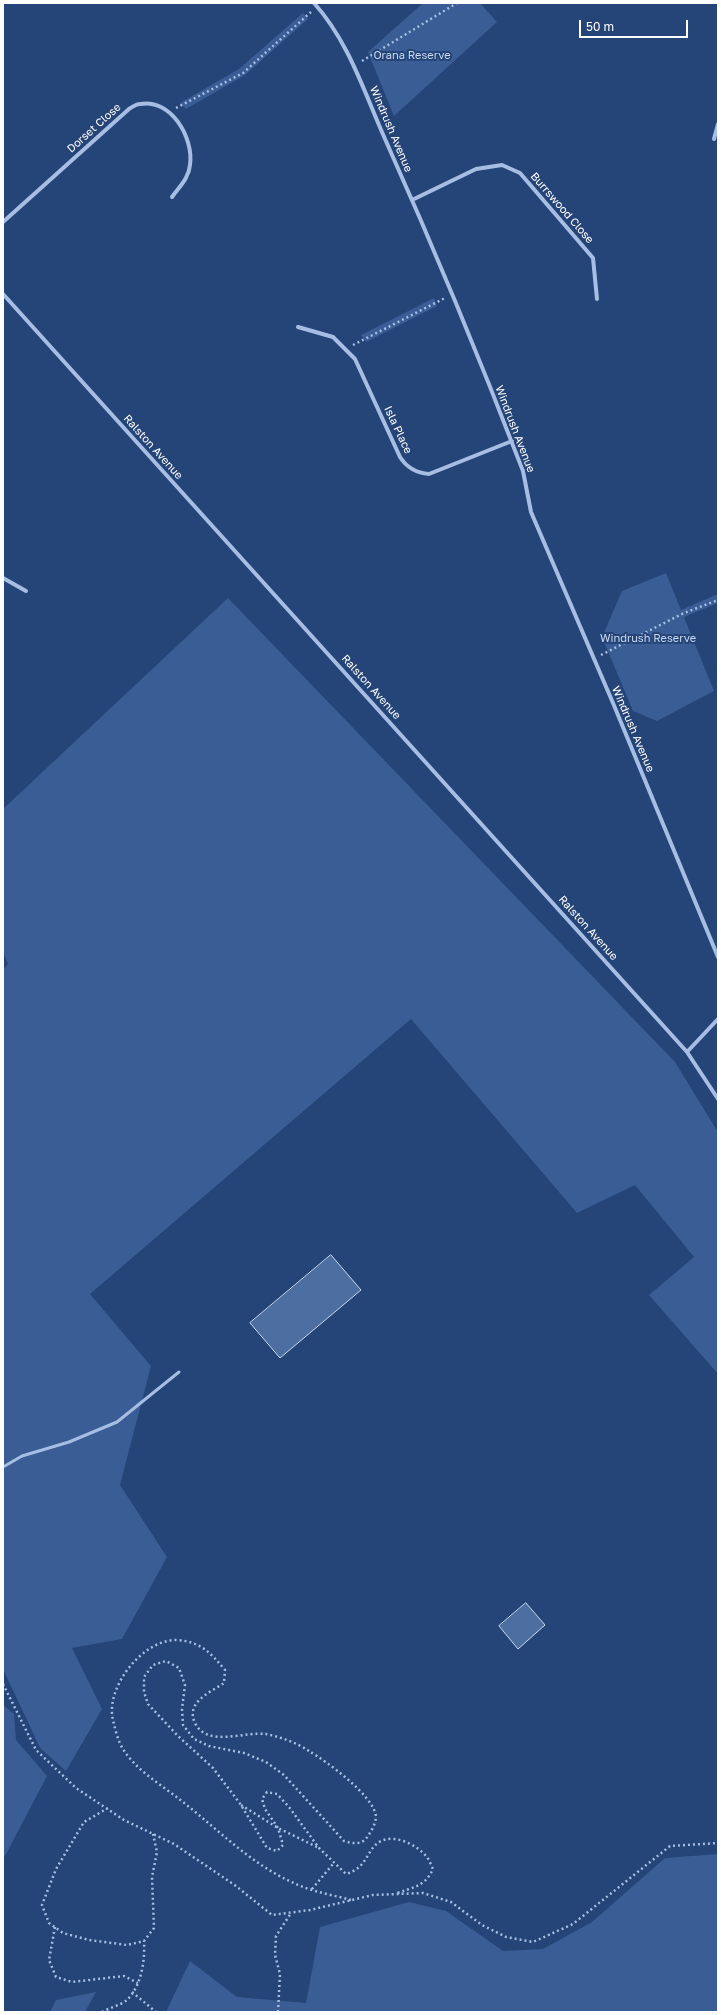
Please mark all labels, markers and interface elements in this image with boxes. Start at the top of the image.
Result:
scale bar [581,12,690,38]
text: 50 m [586,19,614,34]
park label: Orana Reserve [373,49,451,63]
street label: Windrush Avenue [367,84,415,174]
street label: Dorset Close [64,100,124,156]
street label: Burrswood Close [528,170,596,246]
street label: Windrush Avenue [492,384,538,474]
street label: Isla Place [381,404,415,456]
street label: Ralston Avenue [121,412,185,482]
park label: Windrush Reserve [600,632,696,646]
street label: Ralston Avenue [339,652,403,722]
street label: Windrush Avenue [609,684,657,774]
street label: Ralston Avenue [556,893,620,963]

